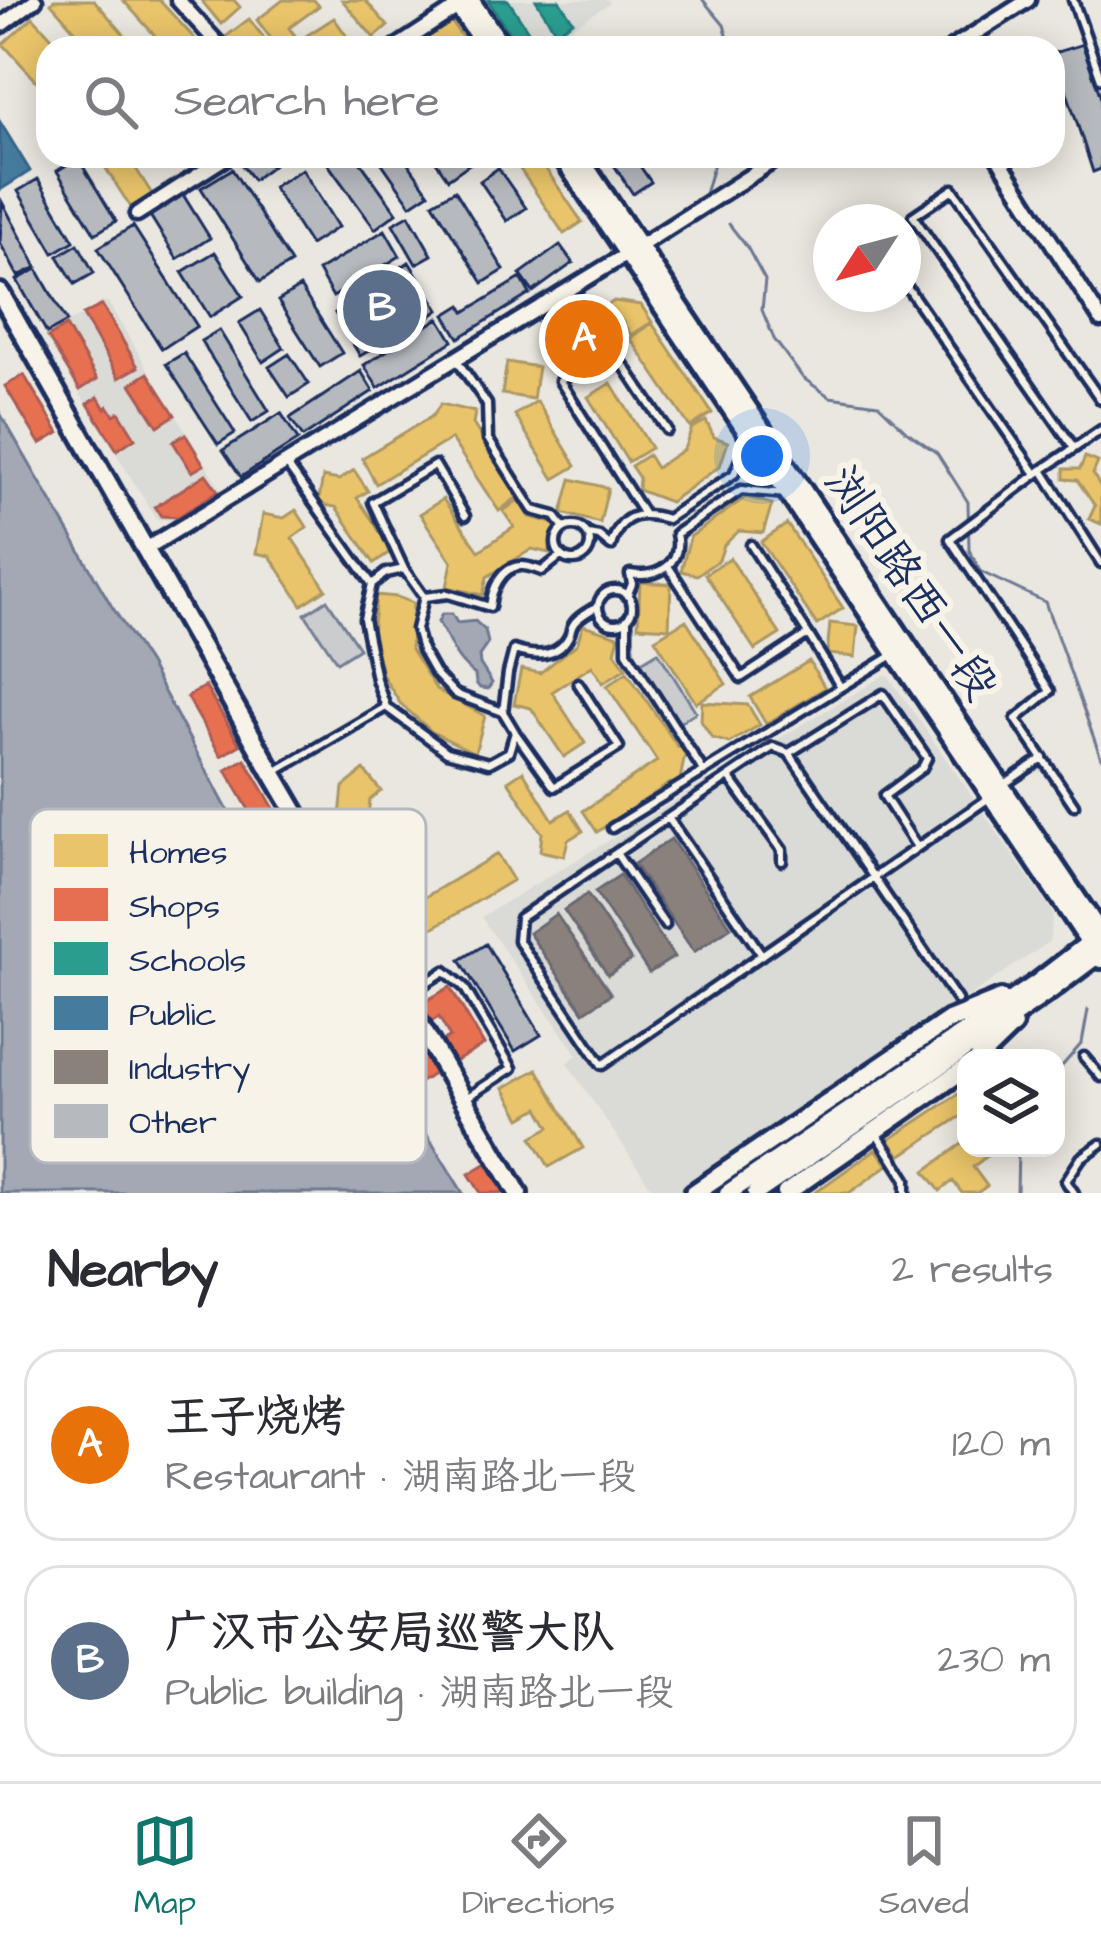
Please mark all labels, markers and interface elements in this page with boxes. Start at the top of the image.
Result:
search box [36,36,1065,168]
icon: search [78,69,144,135]
text: Search here [174,71,440,133]
north arrow [813,204,921,312]
pin: B [343,264,421,354]
pin: A [545,294,623,384]
your location [732,426,792,486]
street label: 浏阳路西一段 [809,455,1011,713]
legend [30,809,426,1163]
text: Homes [129,830,228,876]
text: Shops [129,884,220,930]
text: Schools [129,938,246,984]
text: Public [129,992,217,1038]
text: Industry [129,1046,250,1093]
map controls [957,1049,1065,1157]
button: layers [957,1049,1065,1157]
text: Other [129,1100,217,1146]
text: Nearby [48,1236,218,1307]
text: 2 results [892,1244,1053,1298]
text: 王子烧烤 [165,1387,345,1449]
text: A [78,1418,102,1472]
text: 120 m [952,1418,1050,1472]
text: Restaurant · 湖南路北一段 [165,1451,636,1505]
text: 广汉市公安局巡警大队 [165,1603,615,1665]
text: B [76,1634,104,1688]
text: 230 m [937,1634,1050,1688]
text: Public building · 湖南路北一段 [165,1667,674,1721]
tab: Map [132,1808,198,1926]
tab: Directions [462,1808,615,1926]
tab: Saved [879,1808,969,1926]

